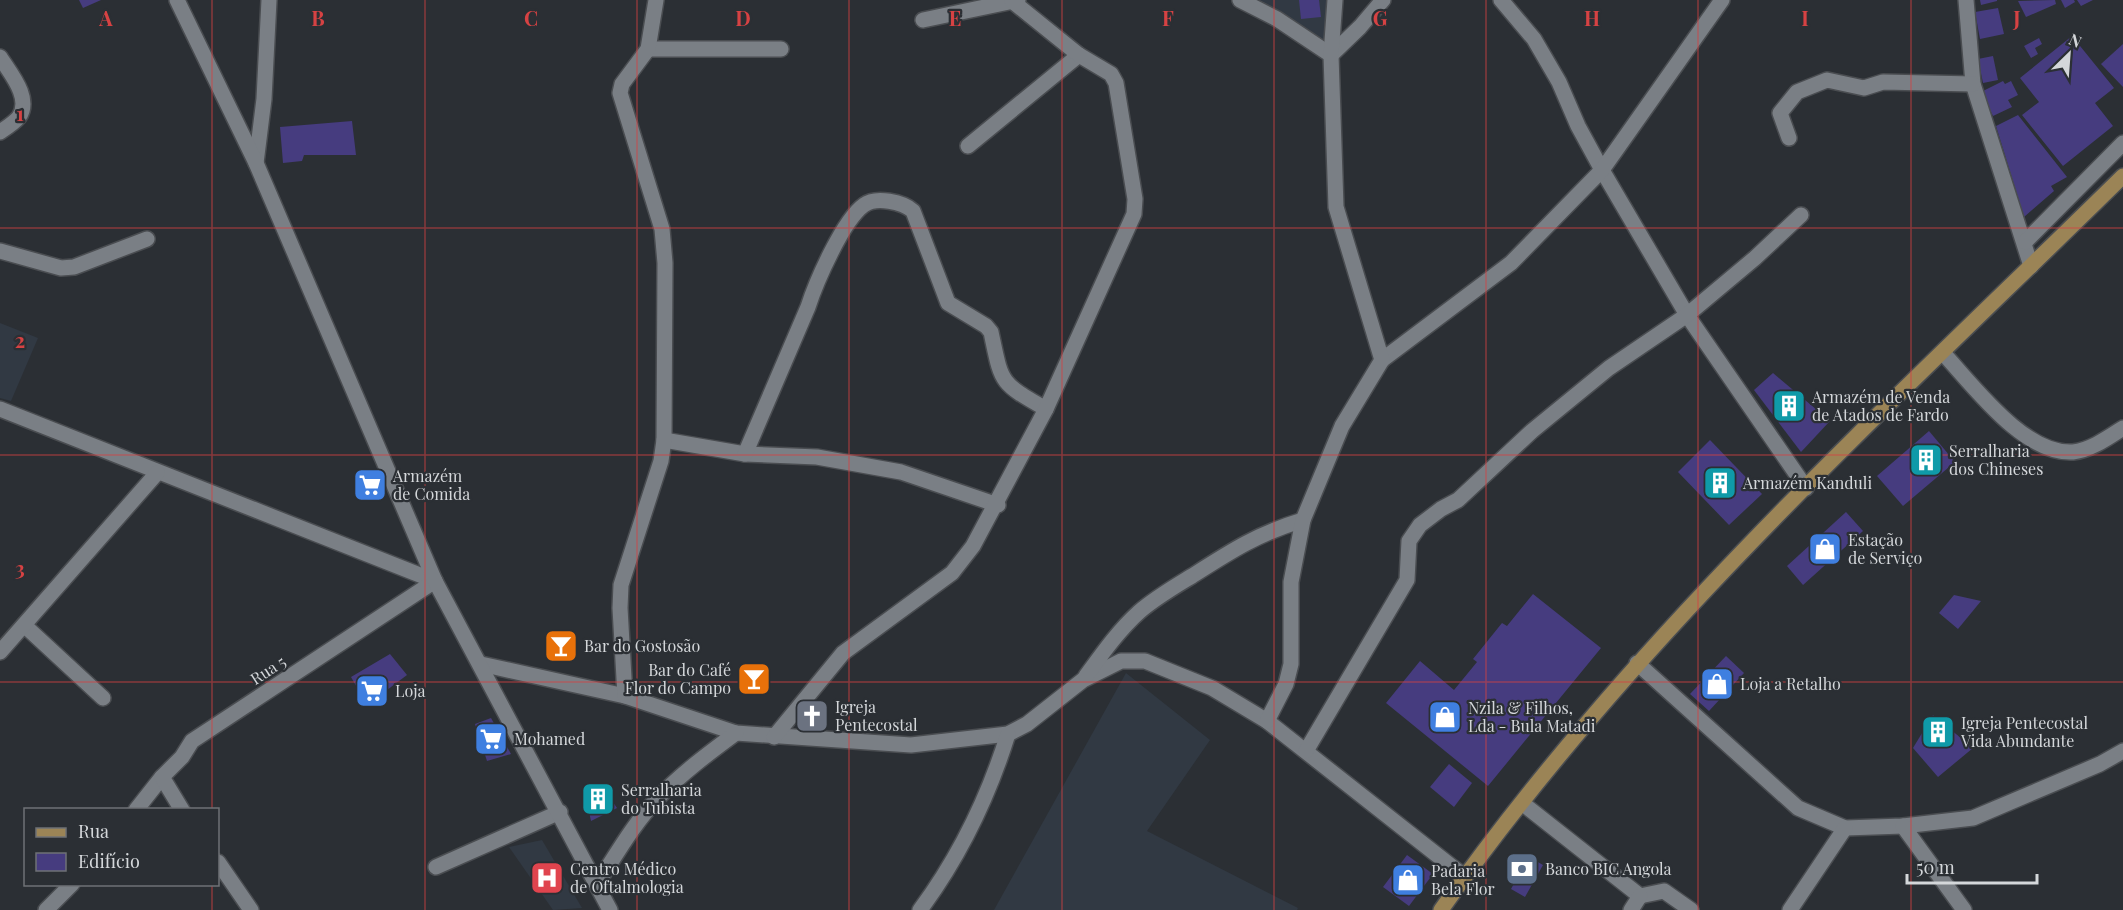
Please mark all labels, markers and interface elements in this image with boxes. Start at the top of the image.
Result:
text: A [98,4,113,31]
text: B [311,4,325,31]
text: C [524,4,538,31]
text: D [735,4,751,31]
text: E [949,4,961,31]
text: F [1162,4,1174,31]
text: G [1373,4,1388,31]
text: H [1584,4,1600,31]
text: I [1801,4,1809,31]
text: J [2012,4,2021,31]
north arrow [2039,24,2099,84]
text: N [2066,28,2086,52]
text: 1 [16,99,24,126]
text: 2 [15,326,25,353]
place label: Armazém de Venda de Atados de Fardo [1811,386,1950,425]
building icon: Armazém de Venda de Atados de Fardo [1771,388,1807,424]
place label: Serralharia dos Chineses [1949,440,2043,479]
building icon: Serralharia dos Chineses [1908,442,1944,478]
place label: Armazém de Comida [392,465,470,504]
building icon: Armazém Kanduli [1702,465,1738,501]
supermarket icon: Armazém de Comida [352,467,388,503]
place label: Armazém Kanduli [1742,472,1872,493]
place label: Estação de Serviço [1848,529,1923,568]
shop icon: Estação de Serviço [1807,531,1843,567]
text: 3 [15,554,25,581]
bar icon: Bar do Gostosão [543,628,579,664]
place label: Bar do Gostosão [584,635,700,656]
street label: Rua 5 [246,650,289,689]
place label: Bar do Café Flor do Campo [625,659,731,698]
bar icon: Bar do Café Flor do Campo [736,661,772,697]
shop icon: Loja a Retalho [1699,666,1735,702]
supermarket icon: Loja [354,673,390,709]
place label: Loja a Retalho [1740,673,1841,694]
place label: Loja [395,680,425,701]
place label: Igreja Pentecostal [835,696,918,735]
place label: Nzila & Filhos, Lda - Bula Matadi [1468,697,1596,736]
church icon: Igreja Pentecostal [794,698,830,734]
shop icon: Nzila & Filhos, Lda - Bula Matadi [1427,699,1463,735]
place label: Igreja Pentecostal Vida Abundante [1960,712,2089,751]
building icon: Igreja Pentecostal Vida Abundante [1920,714,1956,750]
supermarket icon: Mohamed [473,721,509,757]
place label: Mohamed [514,728,585,749]
place label: Serralharia do Tubista [621,779,702,818]
building icon: Serralharia do Tubista [580,781,616,817]
legend [24,808,219,886]
text: Rua [78,819,109,843]
scale bar [1907,847,2038,885]
text: Edifício [78,849,140,873]
bank icon: Banco BIC Angola [1504,851,1540,887]
text: 50 m [1916,855,1955,879]
place label: Centro Médico de Oftalmologia [570,858,684,897]
place label: Banco BIC Angola [1545,858,1672,879]
hospital icon: Centro Médico de Oftalmologia [529,860,565,896]
place label: Padaria Bela Flor [1431,860,1495,899]
shop icon: Padaria Bela Flor [1390,862,1426,898]

